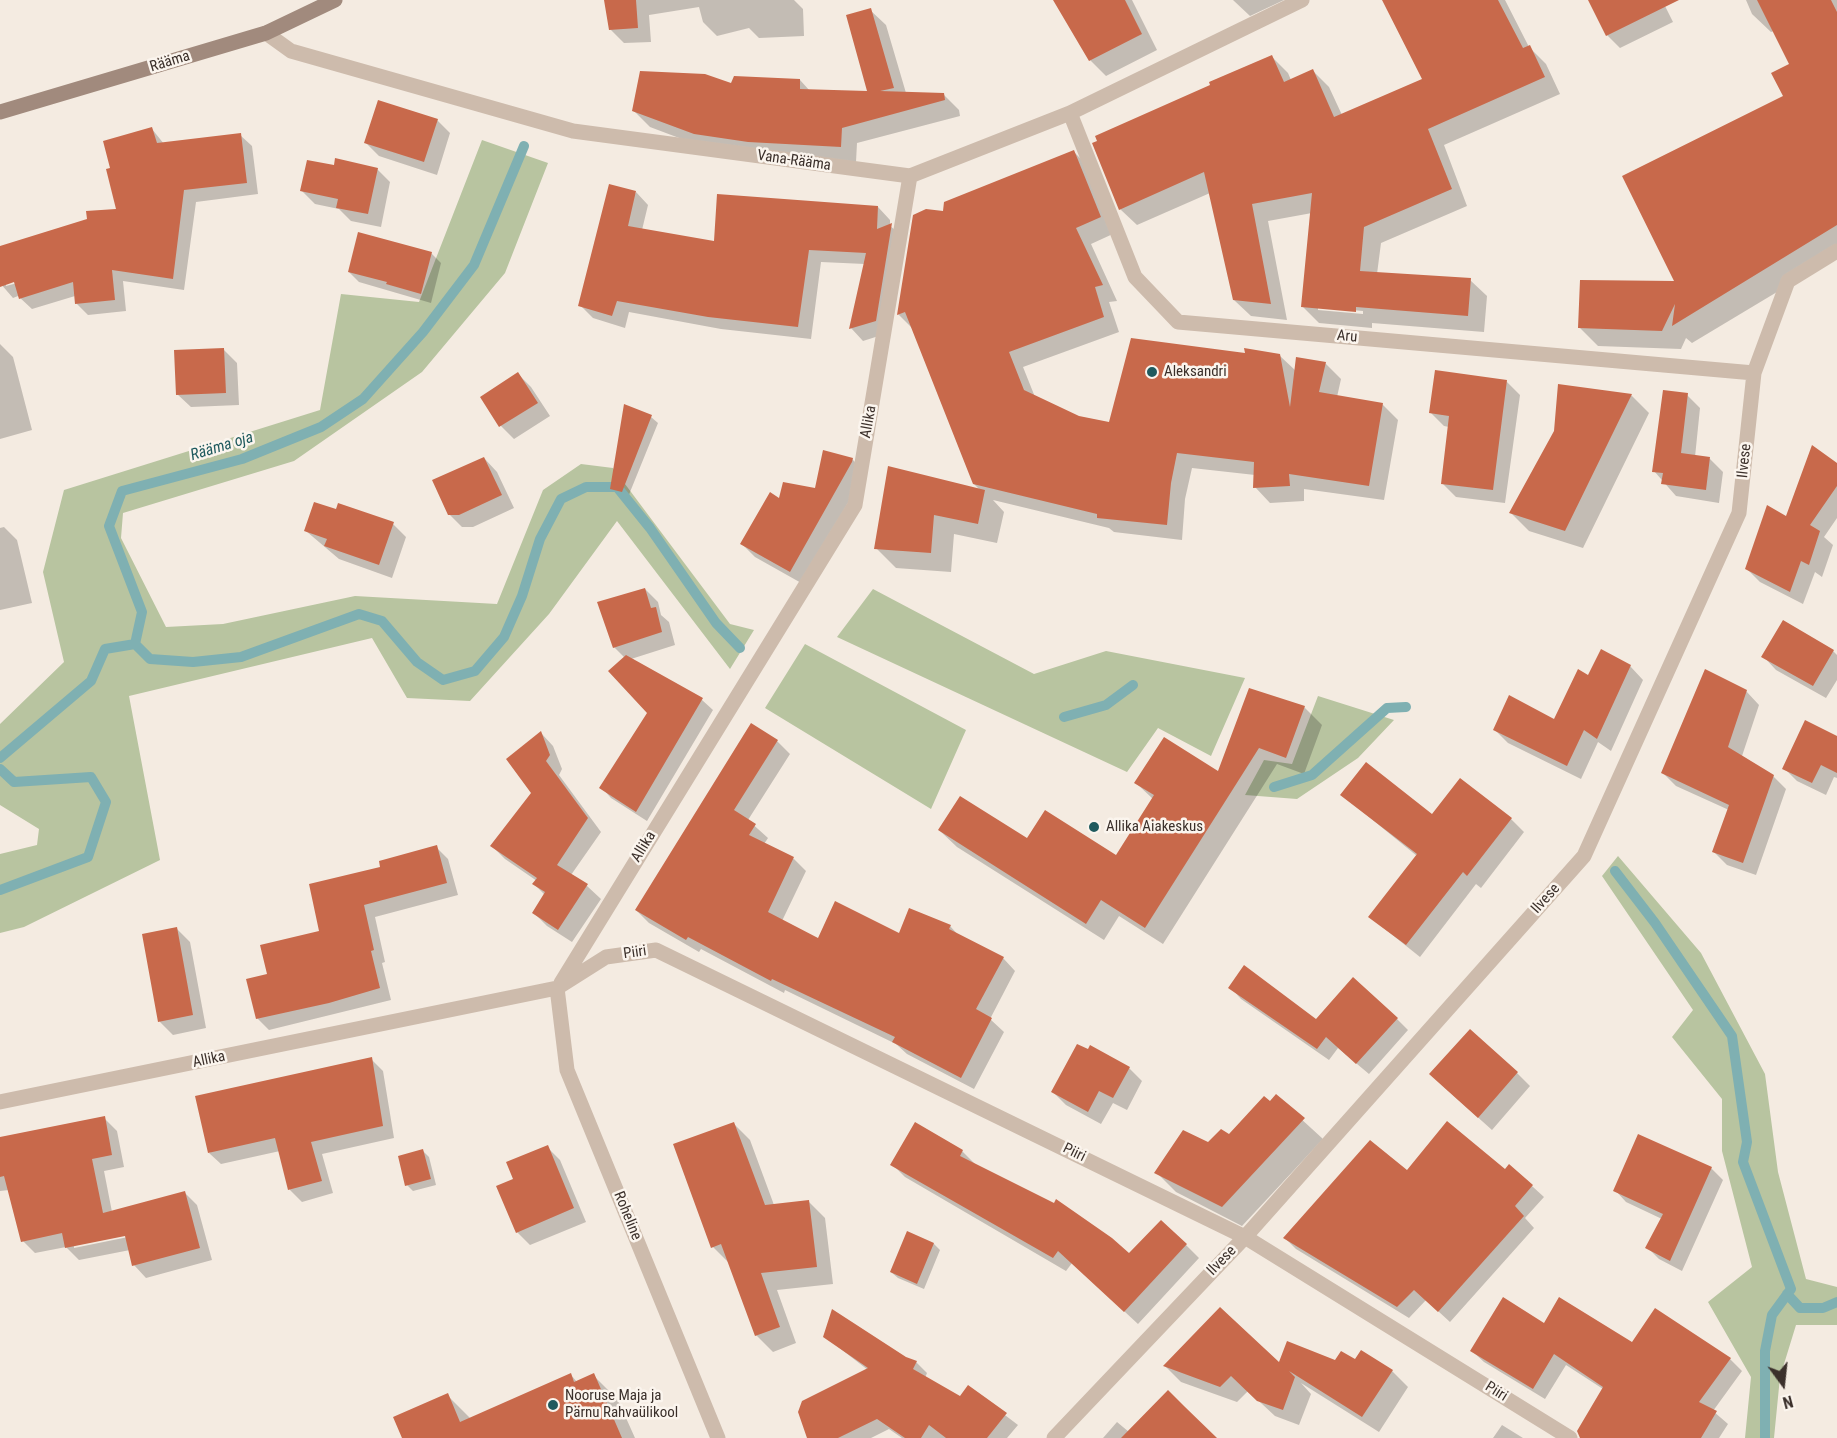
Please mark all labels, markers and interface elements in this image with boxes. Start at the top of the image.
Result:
street label: Rääma [148,47,192,77]
street label: Vana-Rääma [756,147,832,175]
street label: Aru [1336,327,1358,347]
place label: Aleksandri [1164,363,1227,381]
marker: Aleksandri [1145,365,1159,379]
street label: Allika [857,404,881,440]
water label: Rääma oja [188,428,256,466]
street label: Ilvese [1734,443,1756,479]
place label: Allika Aiakeskus [1106,818,1203,836]
marker: Allika Aiakeskus [1087,820,1101,834]
street label: Allika [628,828,660,866]
street label: Ilvese [1528,880,1564,918]
street label: Piiri [622,942,648,964]
street label: Allika [191,1048,227,1072]
street label: Piiri [1060,1140,1088,1166]
street label: Roheline [609,1189,645,1243]
street label: Ilvese [1204,1242,1240,1280]
north arrow [1753,1354,1813,1414]
street label: Piiri [1481,1378,1511,1406]
place label: Nooruse Maja ja Pärnu Rahvaülikool [565,1387,678,1422]
text: N [1781,1391,1795,1412]
marker: Nooruse Maja ja Pärnu Rahvaülikool [546,1398,560,1412]

